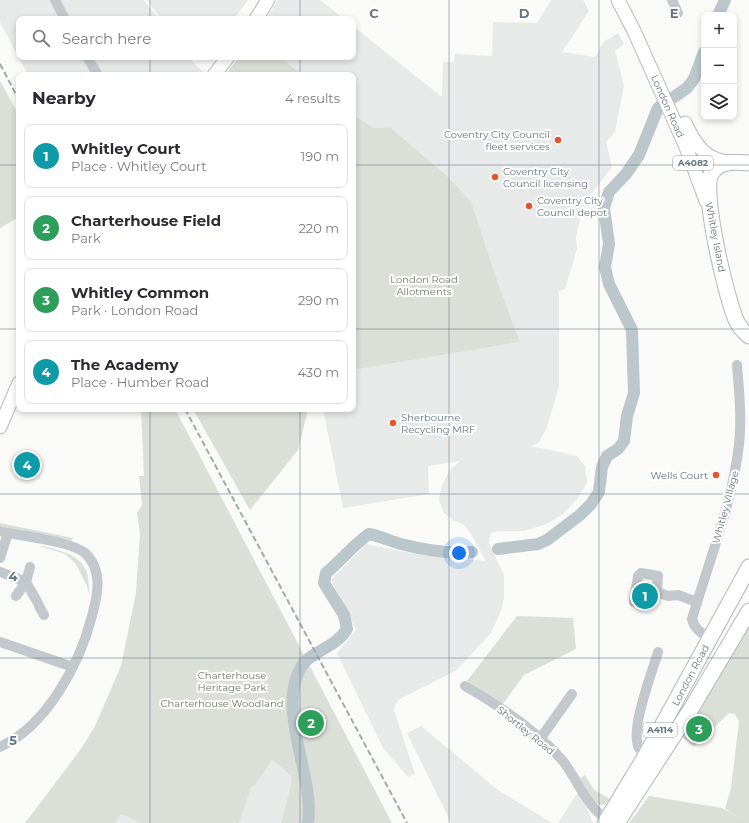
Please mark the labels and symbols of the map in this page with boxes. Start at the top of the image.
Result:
text: C [369,5,379,21]
text: D [519,5,530,21]
text: E [670,5,679,21]
street label: London Road [648,73,687,140]
place label: Coventry City Council fleet services [444,128,550,153]
marker: Coventry City Council fleet services [553,135,563,145]
road number: A4082 [673,156,713,170]
place label: Coventry City Council licensing [503,165,588,190]
marker: Coventry City Council licensing [490,172,500,182]
place label: Coventry City Council depot [537,194,607,219]
marker: Coventry City Council depot [524,201,534,211]
street label: Whitley Island [702,201,729,273]
park label: London Road Allotments [390,273,458,298]
place label: Sherbourne Recycling MRF [401,411,475,436]
marker: Sherbourne Recycling MRF [388,418,398,428]
pin: 4 [14,450,40,480]
place label: Wells Court [650,469,708,482]
street label: Whitley Village [710,469,741,545]
marker: Wells Court [711,470,721,480]
your location [449,543,469,563]
text: 4 [9,568,18,584]
pin: 1 [632,581,658,611]
street label: London Road [669,642,712,708]
park label: Charterhouse Heritage Park [198,669,266,694]
park label: Charterhouse Woodland [160,697,284,710]
street label: Shortley Road [494,703,557,758]
pin: 2 [298,708,324,738]
pin: 3 [686,714,712,744]
road number: A4114 [643,723,677,737]
text: 5 [9,732,17,748]

